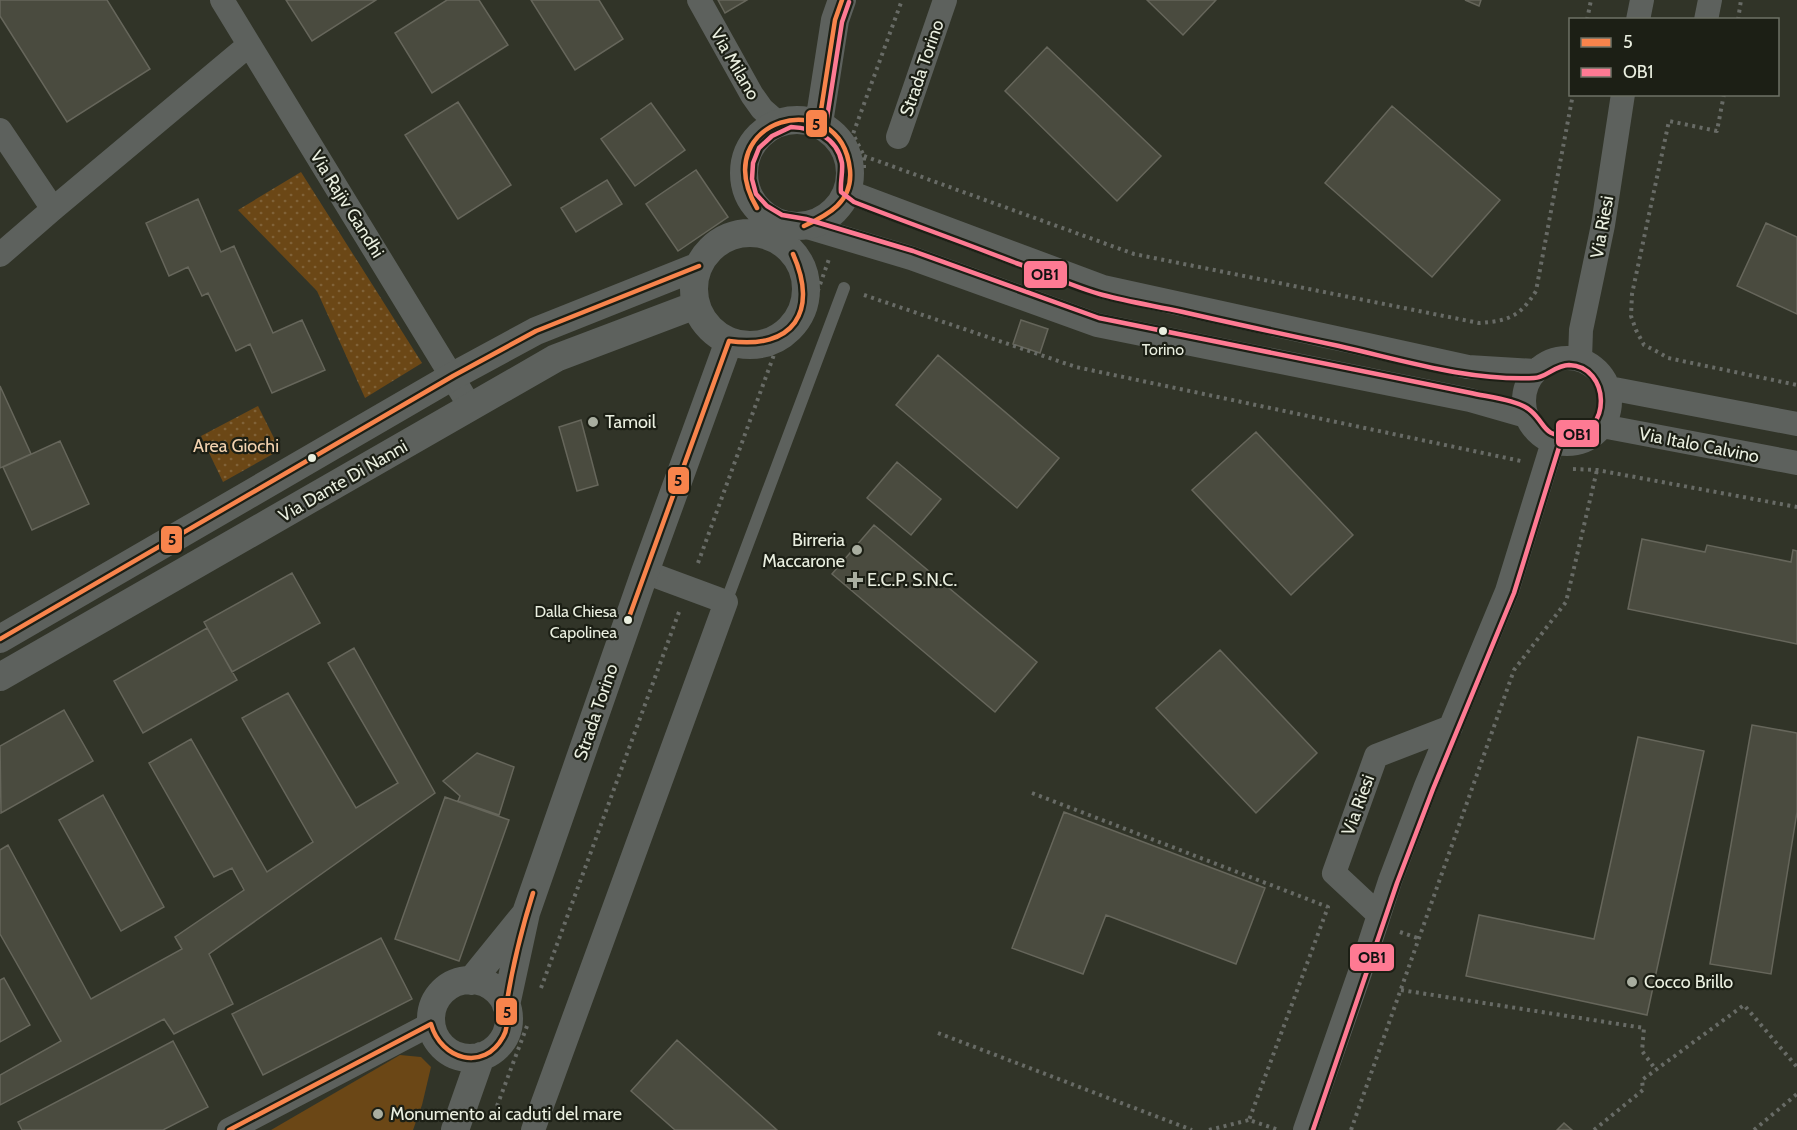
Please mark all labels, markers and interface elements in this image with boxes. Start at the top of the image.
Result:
street label: Strada Torino [895,17,949,119]
legend [1569,18,1779,96]
street label: Via Milano [706,24,764,104]
text: 5 [1623,31,1633,53]
text: OB1 [1623,61,1653,83]
line badge: 5 [805,109,828,138]
text: 5 [812,115,820,134]
street label: Via Rajiv Gandhi [305,146,389,262]
street label: Via Riesi [1586,194,1618,260]
line badge: OB1 [1023,260,1068,289]
text: OB1 [1031,265,1059,284]
marker: Torino [1157,325,1169,337]
place label: Torino [1142,340,1184,359]
place label: Tamoil [605,411,657,433]
marker: Tamoil [586,415,600,429]
line badge: OB1 [1555,419,1600,448]
street label: Via Italo Calvino [1637,423,1761,467]
text: OB1 [1563,425,1591,444]
park label: Area Giochi [193,435,279,457]
street label: Via Dante Di Nanni [275,435,411,527]
unlabelled marker [306,452,318,464]
line badge: 5 [667,466,690,495]
text: 5 [674,471,682,490]
line badge: 5 [160,525,183,554]
place label: Birreria Maccarone [762,529,845,572]
text: 5 [168,530,176,549]
marker: Birreria Maccarone [850,543,864,557]
place label: E.C.P. S.N.C. [867,569,957,591]
marker: E.C.P. S.N.C. [848,573,862,587]
place label: Dalla Chiesa Capolinea [535,602,617,642]
marker: Dalla Chiesa Capolinea [622,614,634,626]
street label: Strada Torino [569,661,623,763]
street label: Via Riesi [1337,771,1379,839]
line badge: OB1 [1349,943,1395,972]
text: OB1 [1358,948,1386,967]
place label: Cocco Brillo [1644,971,1733,993]
marker: Cocco Brillo [1625,975,1639,989]
line badge: 5 [495,997,518,1026]
text: 5 [503,1003,511,1022]
place label: Monumento ai caduti del mare [390,1103,622,1125]
marker: Monumento ai caduti del mare [371,1107,385,1121]

